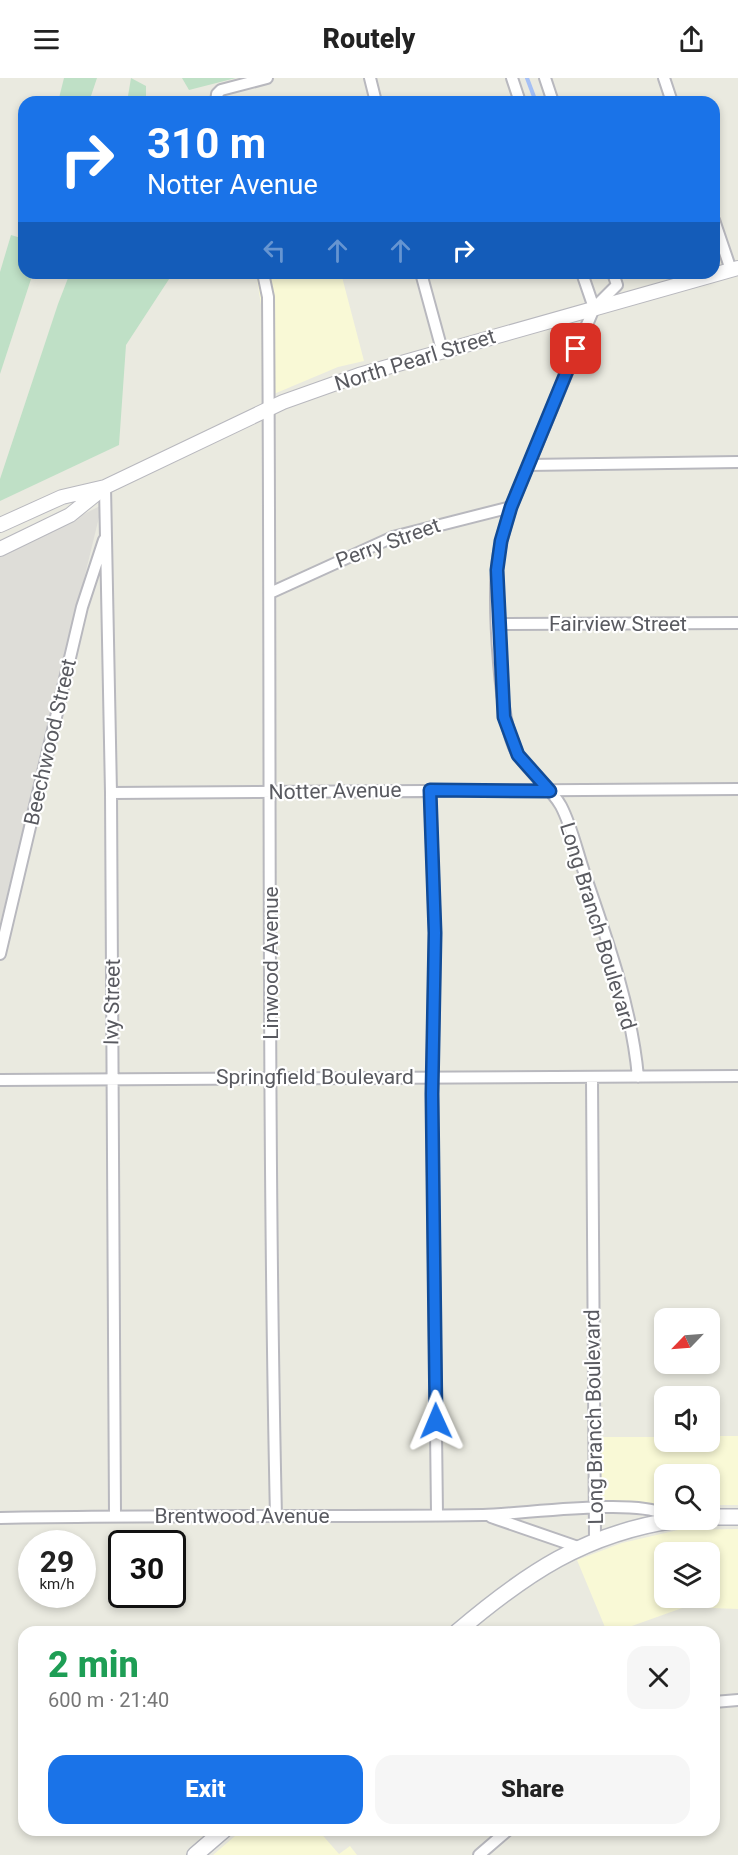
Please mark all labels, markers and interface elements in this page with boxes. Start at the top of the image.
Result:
icon: menu [30,23,63,56]
text: Routely [323,23,415,55]
icon: share [675,23,708,56]
text: 310 m [147,119,266,168]
icon: right [48,120,126,198]
text: Notter Avenue [147,169,318,201]
icon: left [258,234,291,267]
icon: ahead [321,234,354,267]
icon: ahead [384,234,417,267]
icon: right [447,234,480,267]
pin [550,323,601,374]
street label: North Pearl Street [332,324,498,396]
icon: arrive [559,332,592,365]
street label: Perry Street [333,513,444,573]
street label: Fairview Street [549,612,687,636]
street label: Beechwood Street [19,656,81,828]
street label: Notter Avenue [268,778,402,804]
street label: Long Branch Boulevard [555,819,641,1033]
street label: Linwood Avenue [259,886,283,1040]
street label: Ivy Street [99,958,125,1045]
street label: Springfield Boulevard [216,1065,414,1089]
north arrow [654,1308,720,1374]
map controls [654,1308,720,1608]
street label: Long Branch Boulevard [580,1309,608,1525]
button: sound [654,1386,720,1452]
position arrow [404,1389,468,1453]
button: search [654,1464,720,1530]
street label: Brentwood Avenue [154,1504,330,1528]
speed limit sign: 30 [108,1530,186,1608]
button: layers [654,1542,720,1608]
text: 29 [40,1544,74,1579]
text: km/h [39,1575,75,1593]
text: 2 min [48,1644,139,1686]
button: close [627,1646,690,1709]
text: 600 m · 21:40 [48,1688,169,1712]
button: Exit [48,1755,363,1824]
button: Share [375,1755,690,1824]

